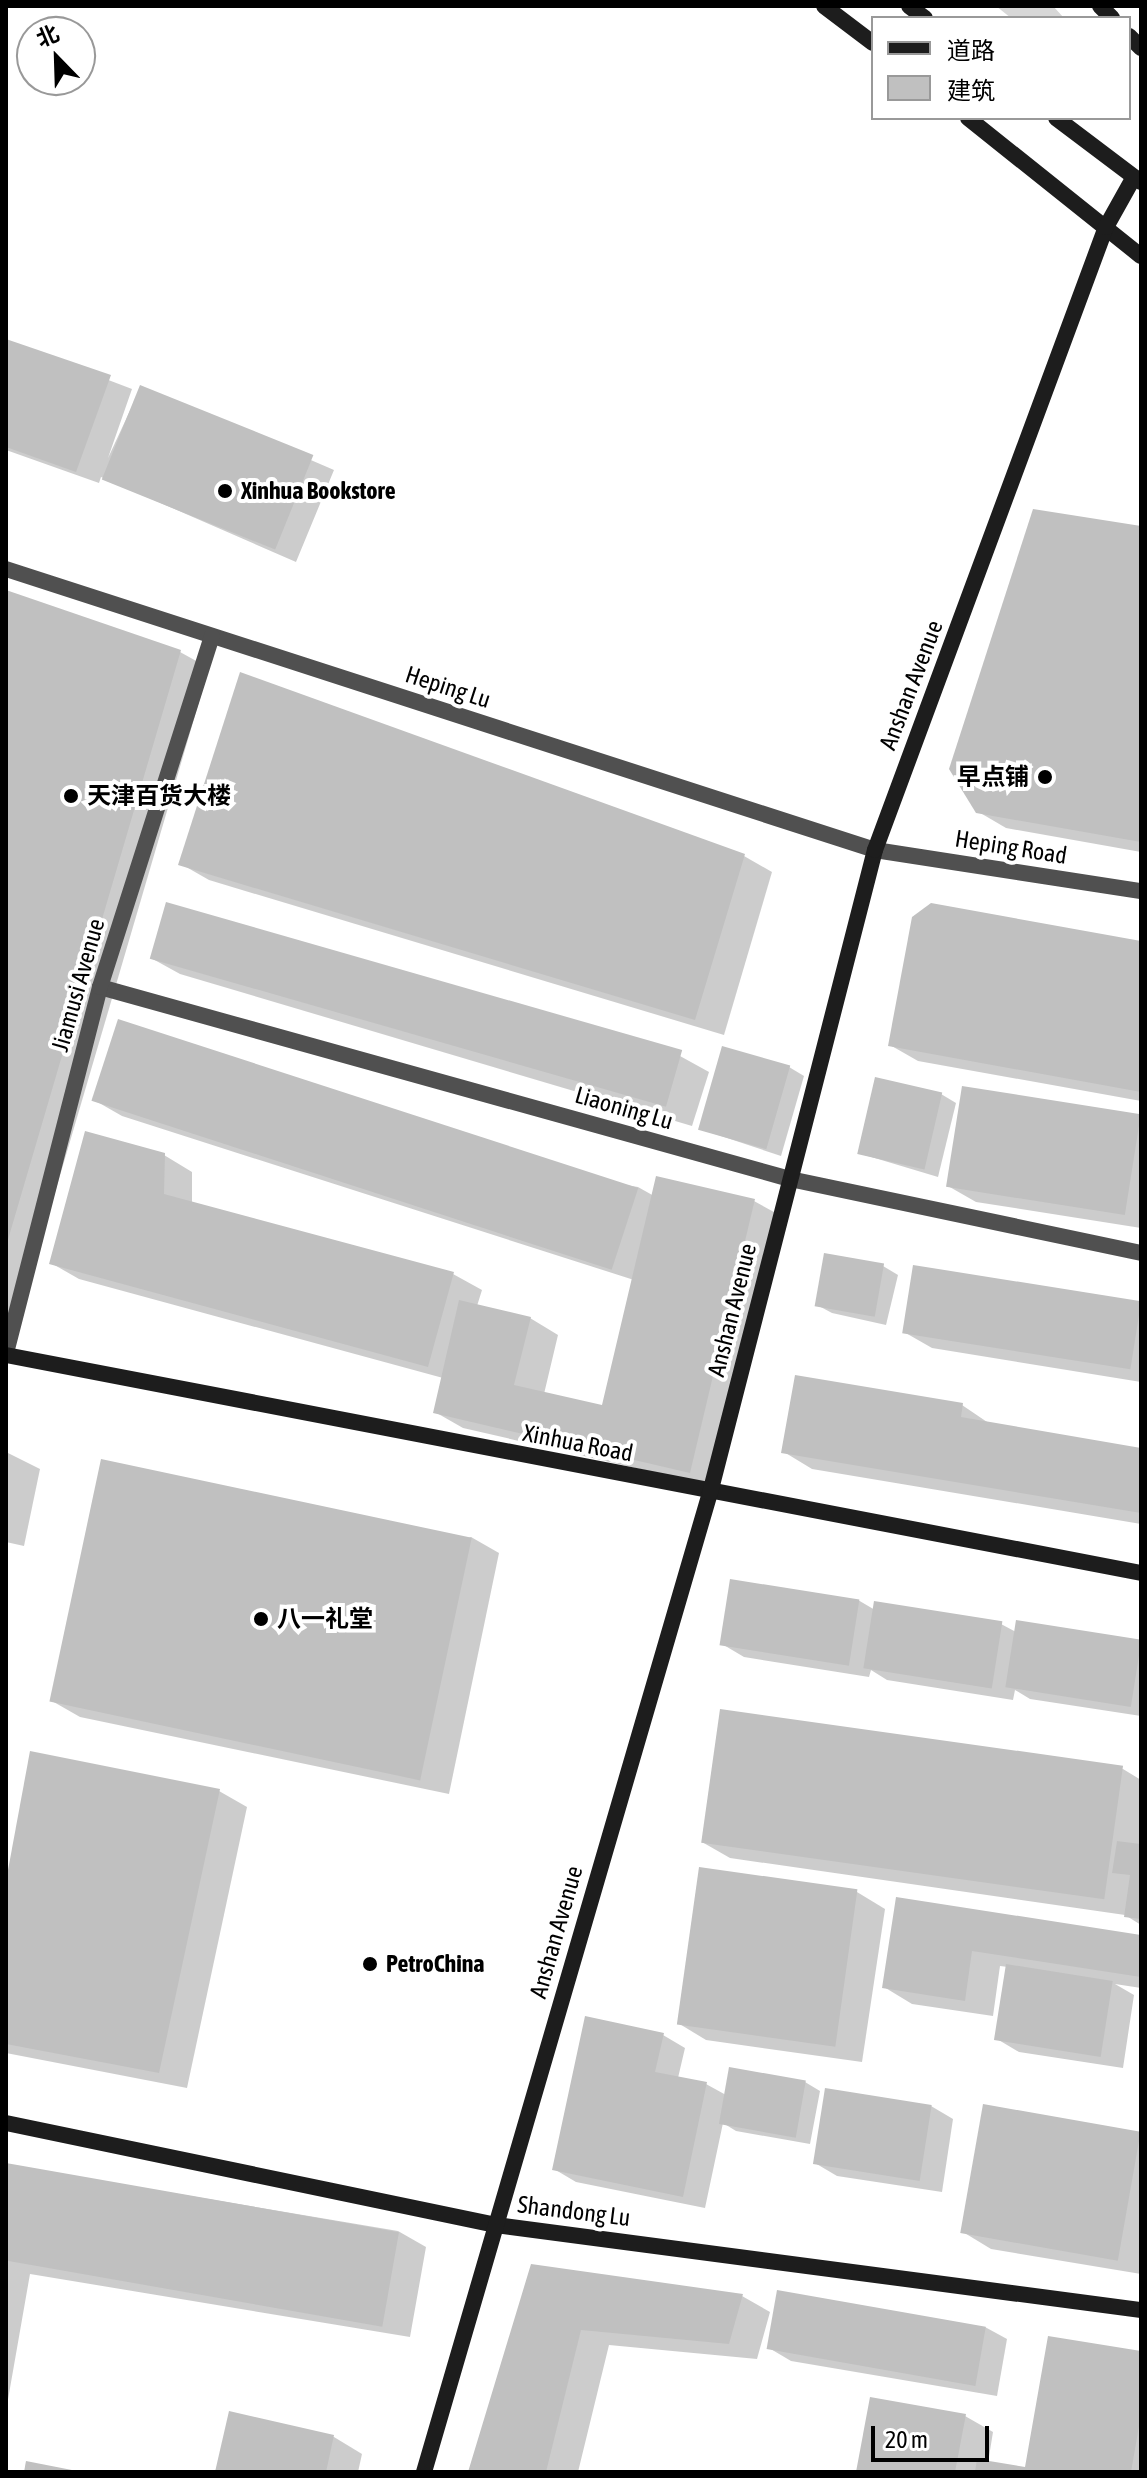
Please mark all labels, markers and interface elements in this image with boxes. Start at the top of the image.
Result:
north arrow [16,16,96,96]
legend [871,16,1131,120]
text: 北 [32,19,63,52]
text: 道路 [947,37,995,64]
text: 建筑 [947,77,995,104]
place label: Xinhua Bookstore [241,477,396,505]
marker: Xinhua Bookstore [216,482,234,500]
street label: Anshan Avenue [873,616,949,754]
street label: Heping Lu [402,660,494,714]
place label: 早点铺 [957,763,1029,791]
marker: 早点铺 [1036,768,1054,786]
place label: 天津百货大楼 [87,782,231,810]
marker: 天津百货大楼 [62,787,80,805]
street label: Heping Road [953,824,1069,870]
street label: Jiamusi Avenue [45,915,111,1055]
street label: Liaoning Lu [572,1080,676,1136]
street label: Anshan Avenue [702,1241,762,1379]
street label: Xinhua Road [521,1418,635,1468]
place label: 八一礼堂 [277,1605,373,1633]
marker: 八一礼堂 [252,1610,270,1628]
street label: Anshan Avenue [523,1863,589,2001]
place label: PetroChina [386,1950,484,1978]
marker: PetroChina [361,1955,379,1973]
street label: Shandong Lu [516,2190,632,2232]
scale bar [875,2410,993,2460]
text: 20 m [885,2426,928,2453]

